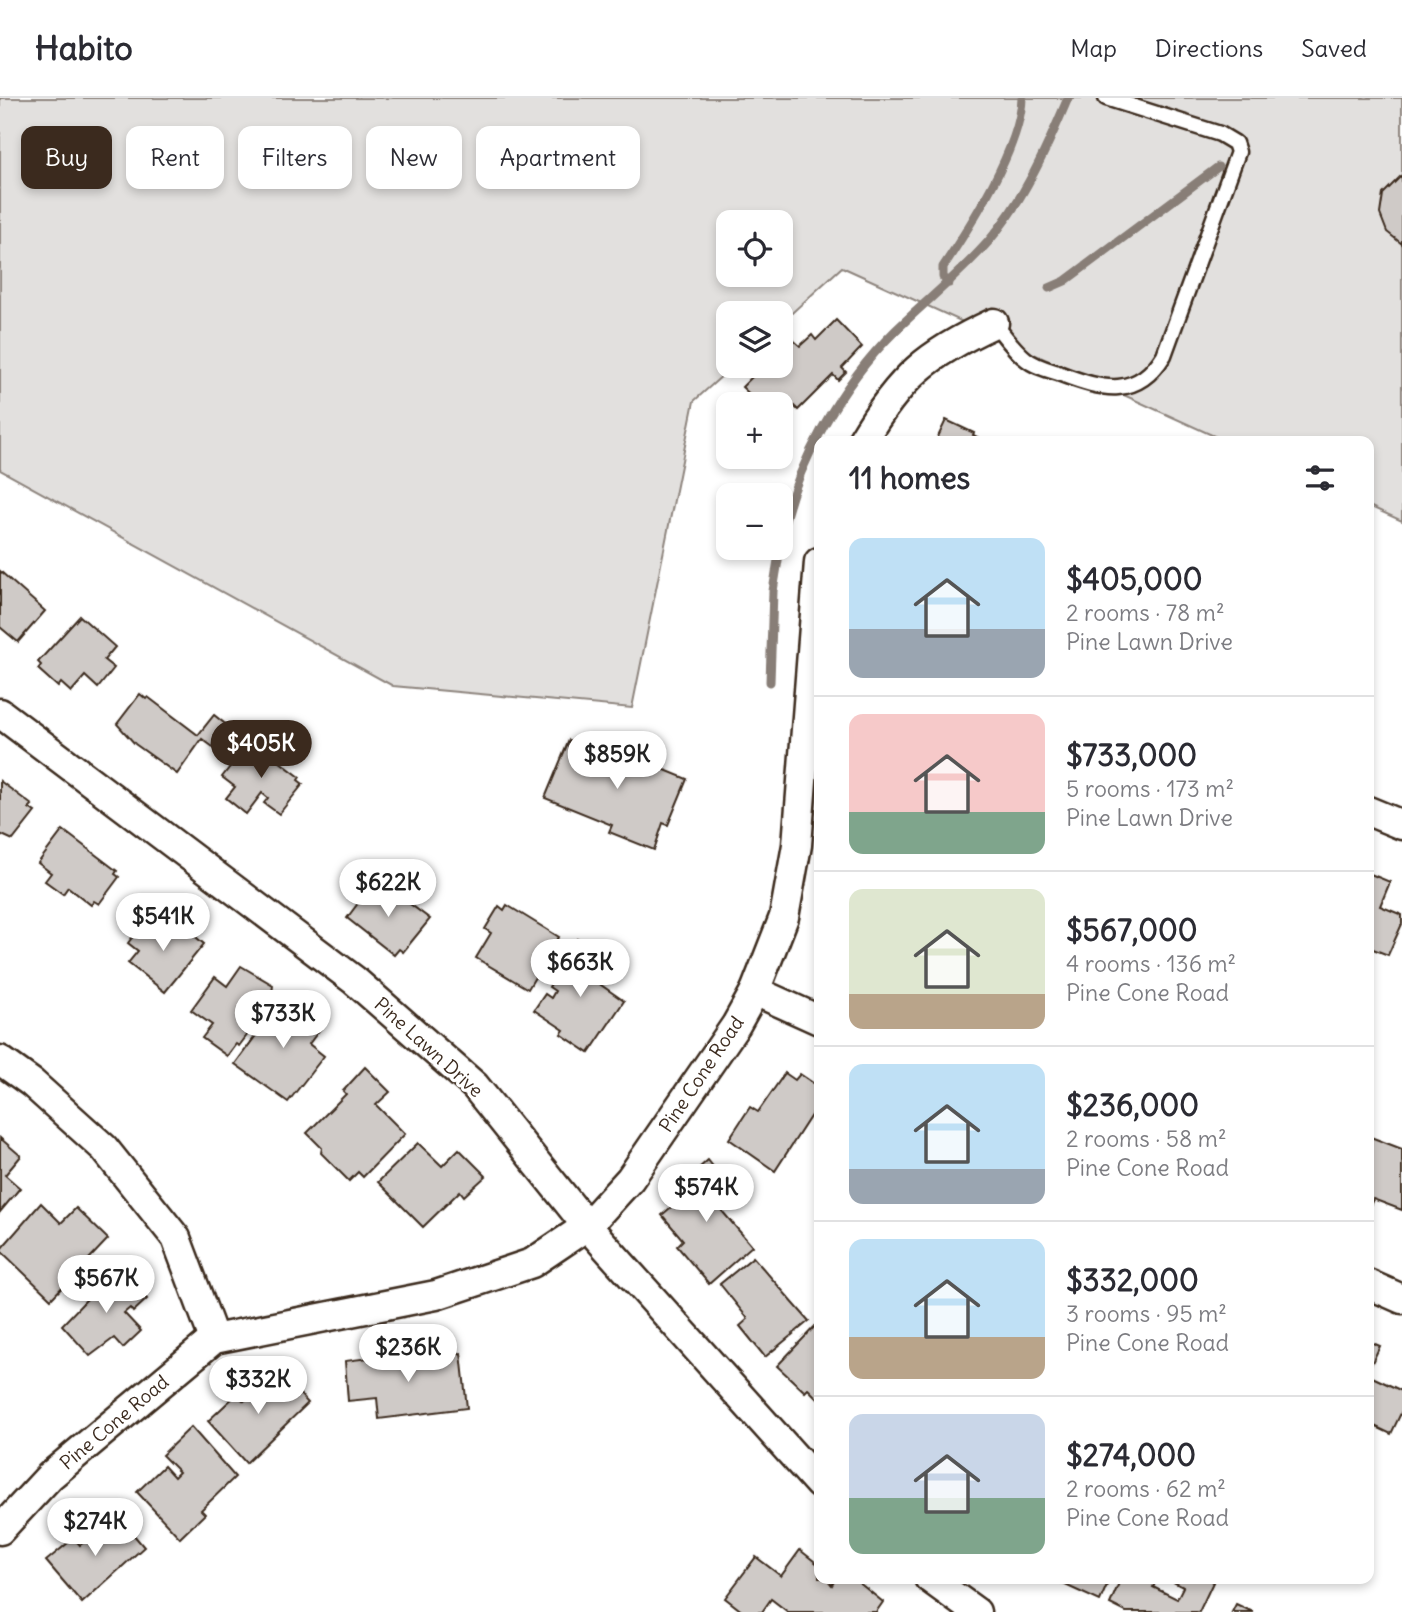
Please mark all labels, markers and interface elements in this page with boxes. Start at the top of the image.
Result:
text: Habito [35,27,133,69]
text: Map [1070,33,1117,63]
text: Directions [1155,33,1263,63]
text: Saved [1301,33,1367,63]
chip: Buy [21,126,112,189]
chip: Rent [126,126,224,189]
chip: Filters [238,126,352,189]
chip: New [366,126,462,189]
chip: Apartment [476,126,640,189]
map controls [716,210,793,560]
button: locate [716,210,793,287]
button: layers [716,301,793,378]
button: + [716,392,793,469]
text: 11 homes [849,459,970,497]
icon: filters [1301,459,1339,497]
button: − [716,483,793,560]
text: $405,000 [1066,560,1202,598]
icon: home [905,566,989,650]
text: 2 rooms · 78 m² [1066,598,1225,627]
text: Pine Lawn Drive [1066,627,1233,656]
pin: $405K [212,720,310,780]
text: $405K [227,728,295,757]
pin: $859K [568,732,666,791]
text: $733,000 [1066,736,1197,774]
text: $859K [584,739,650,768]
icon: home [905,742,989,826]
text: 5 rooms · 173 m² [1066,774,1234,803]
text: Pine Lawn Drive [1066,803,1233,832]
pin: $622K [339,860,437,919]
text: $622K [355,867,421,896]
pin: $541K [114,894,212,953]
text: $541K [132,901,194,930]
text: $567,000 [1066,911,1197,949]
icon: home [905,917,989,1001]
pin: $663K [531,940,629,999]
text: $663K [547,947,613,976]
text: 4 rooms · 136 m² [1066,949,1236,978]
text: Pine Cone Road [1066,978,1229,1007]
pin: $733K [234,990,332,1050]
street label: Pine Lawn Drive [370,992,488,1102]
text: $733K [251,998,315,1027]
street label: Pine Cone Road [653,1011,749,1137]
text: $236,000 [1066,1086,1199,1124]
icon: home [905,1092,989,1176]
text: 2 rooms · 58 m² [1066,1124,1227,1153]
text: Pine Cone Road [1066,1153,1229,1182]
pin: $574K [657,1164,755,1224]
text: $574K [674,1172,738,1201]
pin: $567K [57,1256,155,1315]
text: $332,000 [1066,1261,1199,1299]
text: $567K [74,1263,138,1292]
icon: home [905,1267,989,1351]
text: 3 rooms · 95 m² [1066,1299,1227,1328]
pin: $236K [359,1324,457,1384]
text: Pine Cone Road [1066,1328,1229,1357]
text: $236K [375,1332,441,1361]
pin: $332K [209,1356,307,1416]
text: $332K [225,1364,291,1393]
street label: Pine Cone Road [55,1369,173,1475]
text: $274,000 [1066,1436,1196,1474]
icon: home [905,1442,989,1526]
text: 2 rooms · 62 m² [1066,1474,1226,1503]
pin: $274K [46,1498,144,1558]
text: Pine Cone Road [1066,1503,1229,1532]
text: $274K [63,1506,127,1535]

